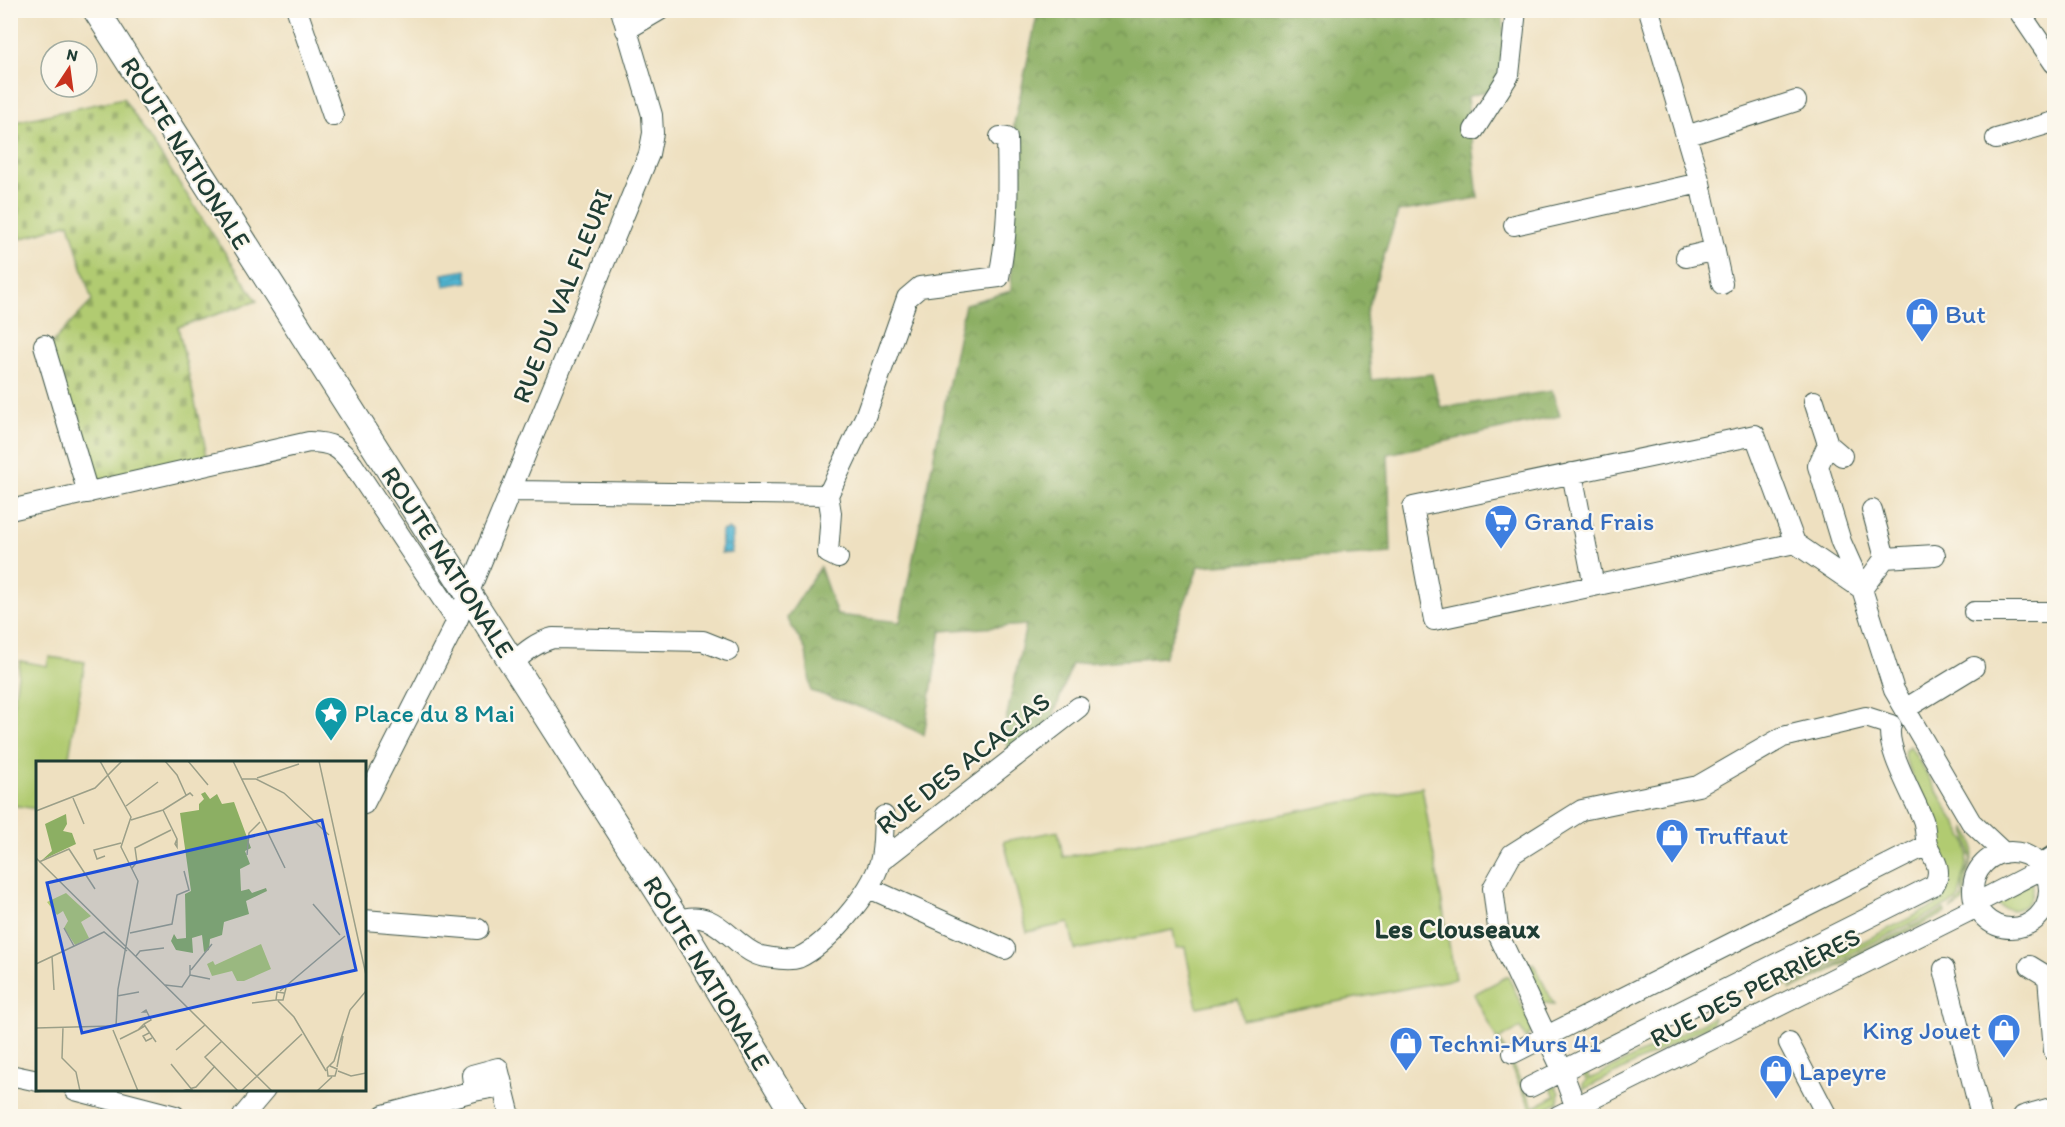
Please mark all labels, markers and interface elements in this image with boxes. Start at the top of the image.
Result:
north arrow [39,39,99,99]
text: N [65,44,80,65]
street label: ROUTE NATIONALE [114,51,258,255]
street label: RUE DU VAL FLEURI [505,184,619,408]
shop icon: But [1904,296,1940,343]
place label: But [1945,298,1986,330]
street label: ROUTE NATIONALE [374,460,522,664]
supermarket icon: Grand Frais [1483,503,1519,550]
place label: Grand Frais [1524,505,1654,537]
street label: RUE DES ACACIAS [870,685,1056,841]
place icon: Place du 8 Mai [313,695,349,742]
place label: Place du 8 Mai [354,697,515,729]
inset map [36,761,366,1091]
shop icon: Truffaut [1654,817,1690,864]
place label: Truffaut [1695,819,1789,851]
street label: ROUTE NATIONALE [636,870,778,1076]
district label: Les Clouseaux [1374,912,1540,945]
street label: RUE DES PERRIÈRES [1644,920,1866,1054]
shop icon: King Jouet [1986,1012,2022,1059]
place label: King Jouet [1862,1014,1981,1046]
shop icon: Techni-Murs 41 [1388,1025,1424,1072]
place label: Techni-Murs 41 [1429,1027,1601,1059]
shop icon: Lapeyre [1758,1053,1794,1100]
place label: Lapeyre [1799,1055,1887,1087]

